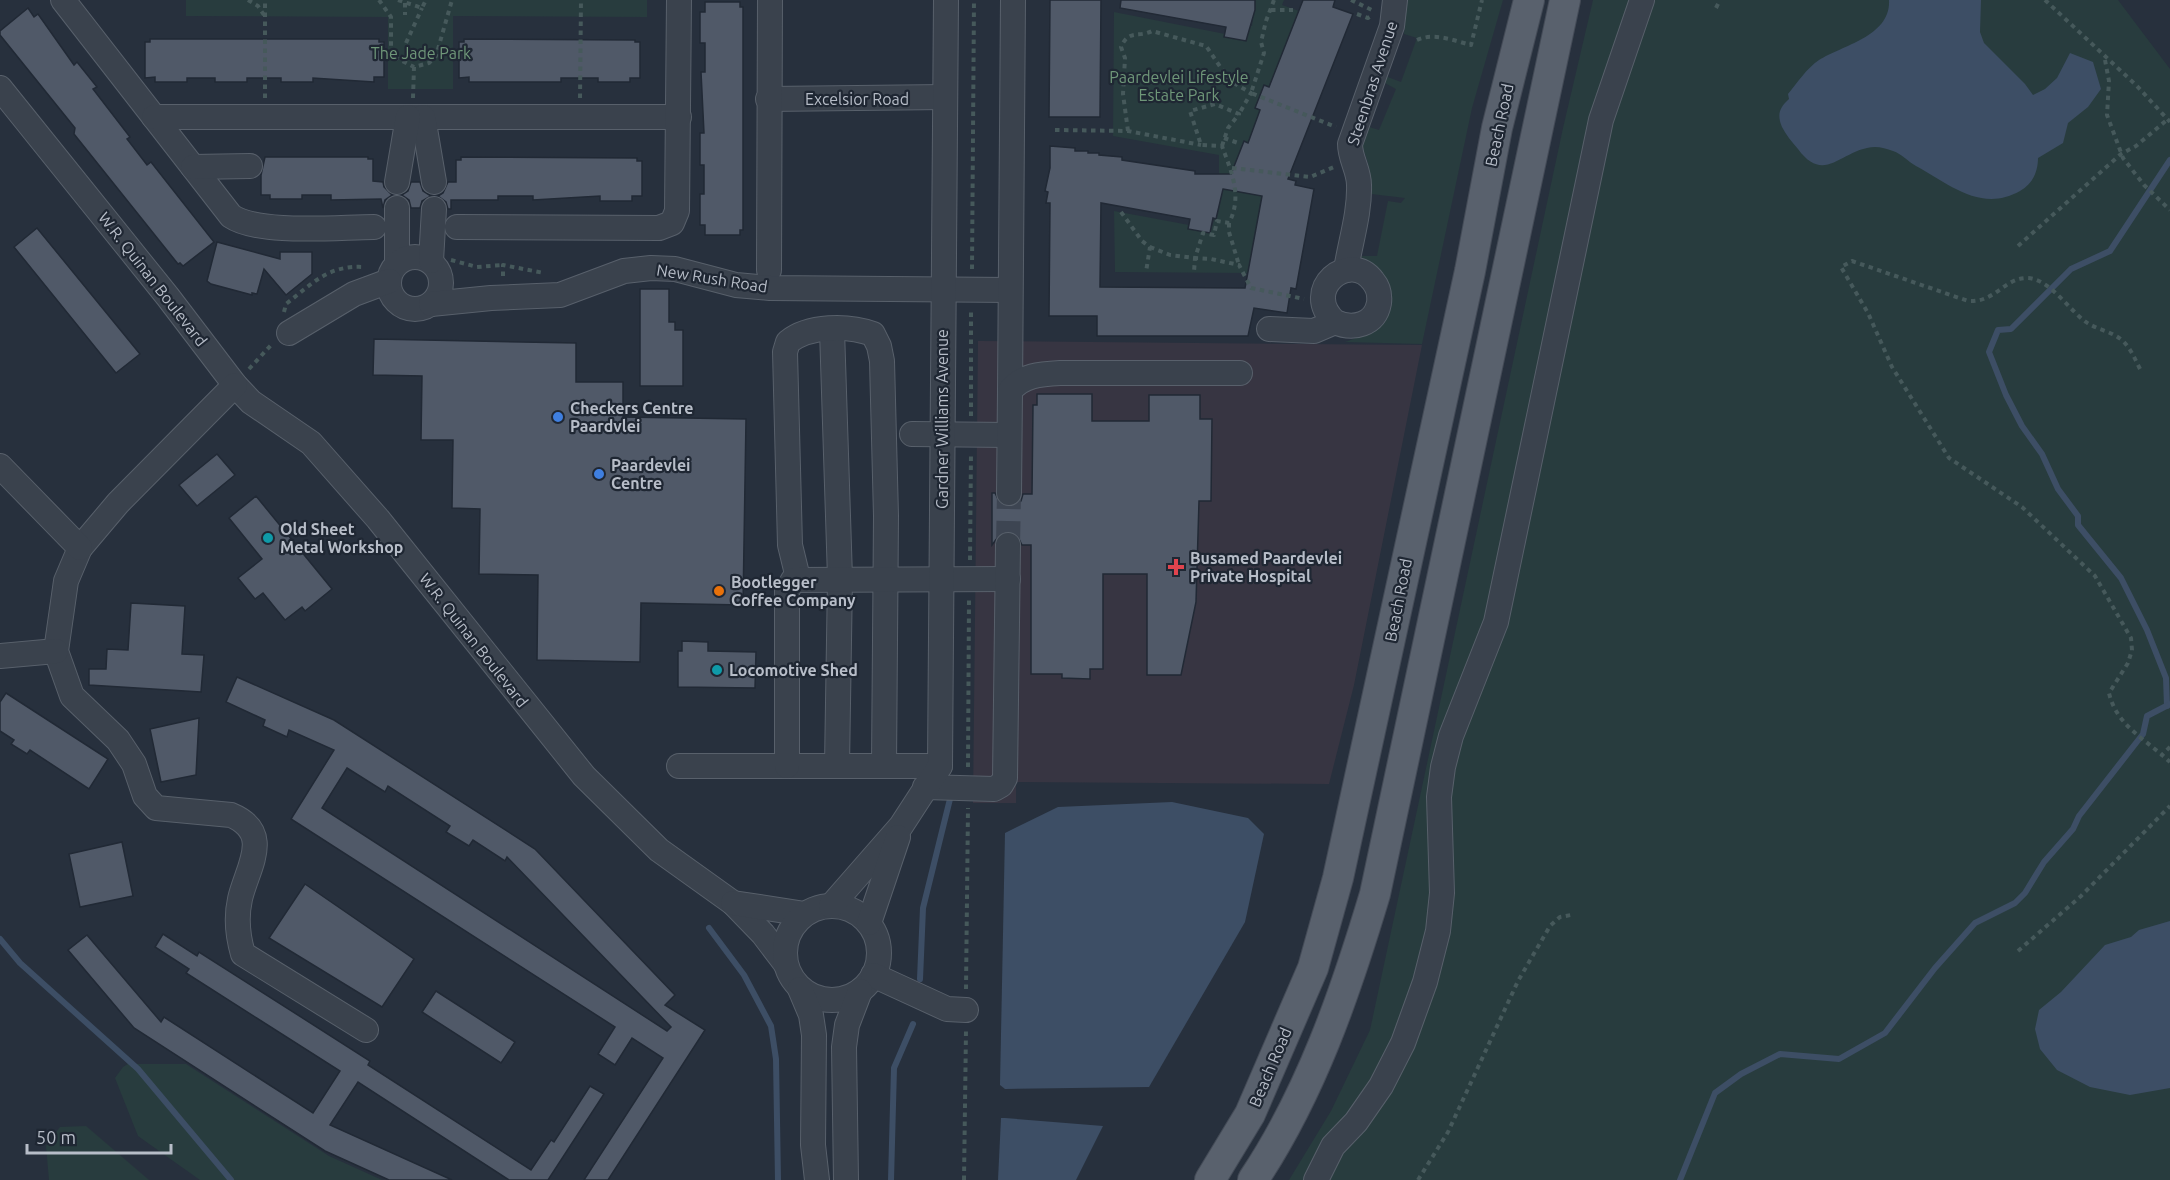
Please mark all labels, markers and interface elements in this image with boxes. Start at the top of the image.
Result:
street label: Steenbras Avenue [1343,19,1401,147]
park label: The Jade Park [371,44,471,62]
park label: Paardevlei Lifestyle Estate Park [1109,68,1249,104]
street label: Beach Road [1481,82,1517,168]
street label: Excelsior Road [805,90,909,108]
street label: W.R. Quinan Boulevard [95,209,211,349]
street label: New Rush Road [655,260,769,296]
street label: Gardner Williams Avenue [933,329,951,509]
place label: Checkers Centre Paardvlei [570,399,693,435]
marker: Checkers Centre Paardvlei [551,410,565,424]
place label: Paardevlei Centre [611,456,691,492]
marker: Paardevlei Centre [592,467,606,481]
place label: Old Sheet Metal Workshop [280,520,403,556]
marker: Old Sheet Metal Workshop [261,531,275,545]
place label: Busamed Paardevlei Private Hospital [1190,549,1342,585]
street label: Beach Road [1381,557,1415,643]
marker: Busamed Paardevlei Private Hospital [1167,558,1185,576]
street label: W.R. Quinan Boulevard [416,570,532,710]
place label: Bootlegger Coffee Company [731,573,856,609]
marker: Bootlegger Coffee Company [712,584,726,598]
place label: Locomotive Shed [729,661,858,679]
marker: Locomotive Shed [710,663,724,677]
street label: Beach Road [1245,1025,1295,1109]
scale bar [27,1117,171,1155]
text: 50 m [36,1127,76,1147]

